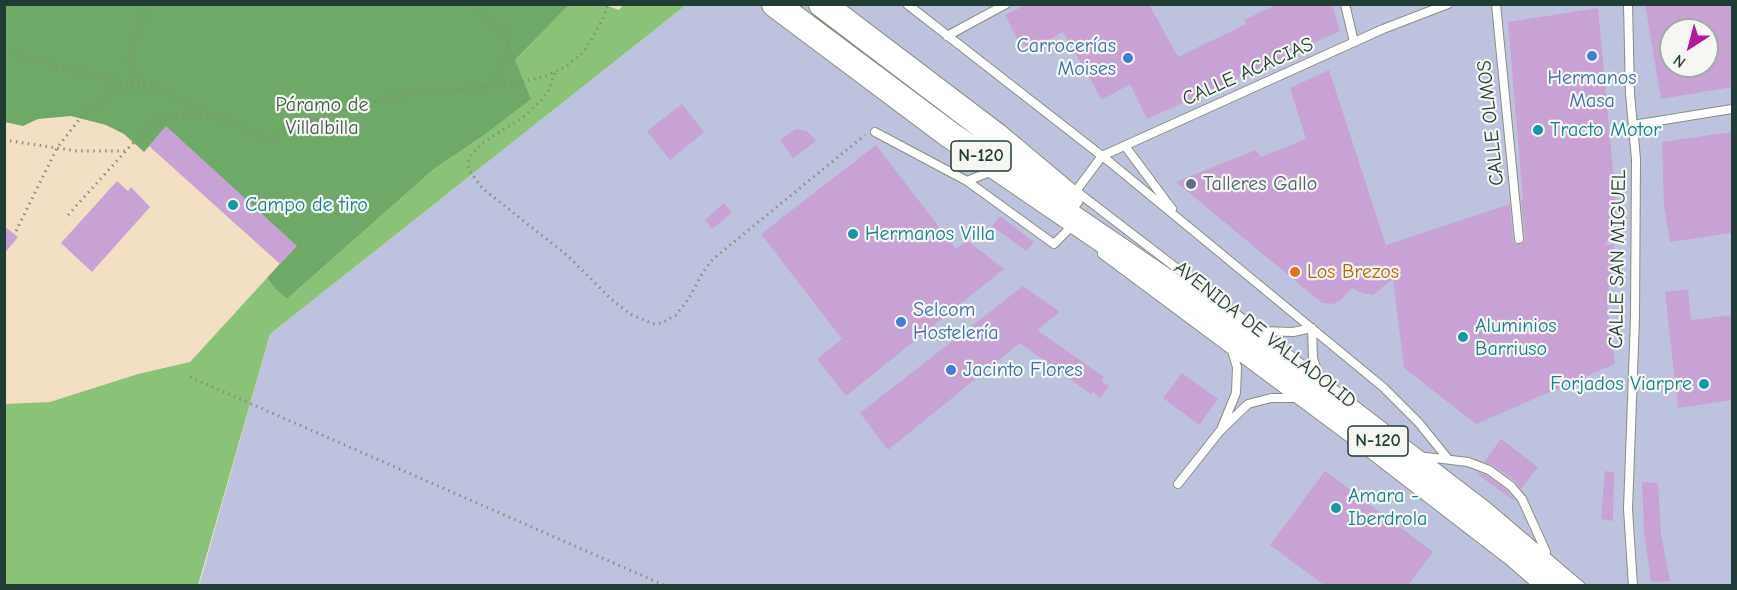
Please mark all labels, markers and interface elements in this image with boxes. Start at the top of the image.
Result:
north arrow [1659,18,1719,78]
street label: CALLE ACACIAS [1179,32,1317,112]
place label: Carrocerías Moises [1016,34,1116,81]
marker: Hermanos Masa [1585,49,1599,63]
marker: Carrocerías Moises [1121,51,1135,65]
text: N [1670,51,1689,71]
street label: CALLE OLMOS [1472,59,1510,187]
place label: Hermanos Masa [1547,66,1637,113]
park label: Páramo de Villalbilla [276,93,368,140]
place label: Tracto Motor [1550,118,1661,142]
marker: Tracto Motor [1531,123,1545,137]
road number: N-120 [951,141,1011,171]
street label: CALLE SAN MIGUEL [1604,169,1632,349]
place label: Talleres Gallo [1203,172,1317,196]
marker: Talleres Gallo [1184,177,1198,191]
place label: Campo de tiro [245,193,368,217]
marker: Campo de tiro [226,198,240,212]
place label: Hermanos Villa [865,222,995,246]
marker: Hermanos Villa [846,227,860,241]
street label: AVENIDA DE VALLADOLID [1169,256,1361,414]
place label: Los Brezos [1307,260,1399,284]
marker: Los Brezos [1288,265,1302,279]
place label: Selcom Hostelería [913,298,999,345]
place label: Aluminios Barriuso [1475,314,1557,361]
marker: Selcom Hostelería [894,315,908,329]
marker: Aluminios Barriuso [1456,330,1470,344]
place label: Jacinto Flores [963,358,1082,382]
marker: Jacinto Flores [944,363,958,377]
place label: Forjados Viarpre [1550,372,1692,396]
marker: Forjados Viarpre [1697,377,1711,391]
road number: N-120 [1348,426,1408,456]
place label: Amara - Iberdrola [1348,484,1427,531]
marker: Amara - Iberdrola [1329,501,1343,515]

